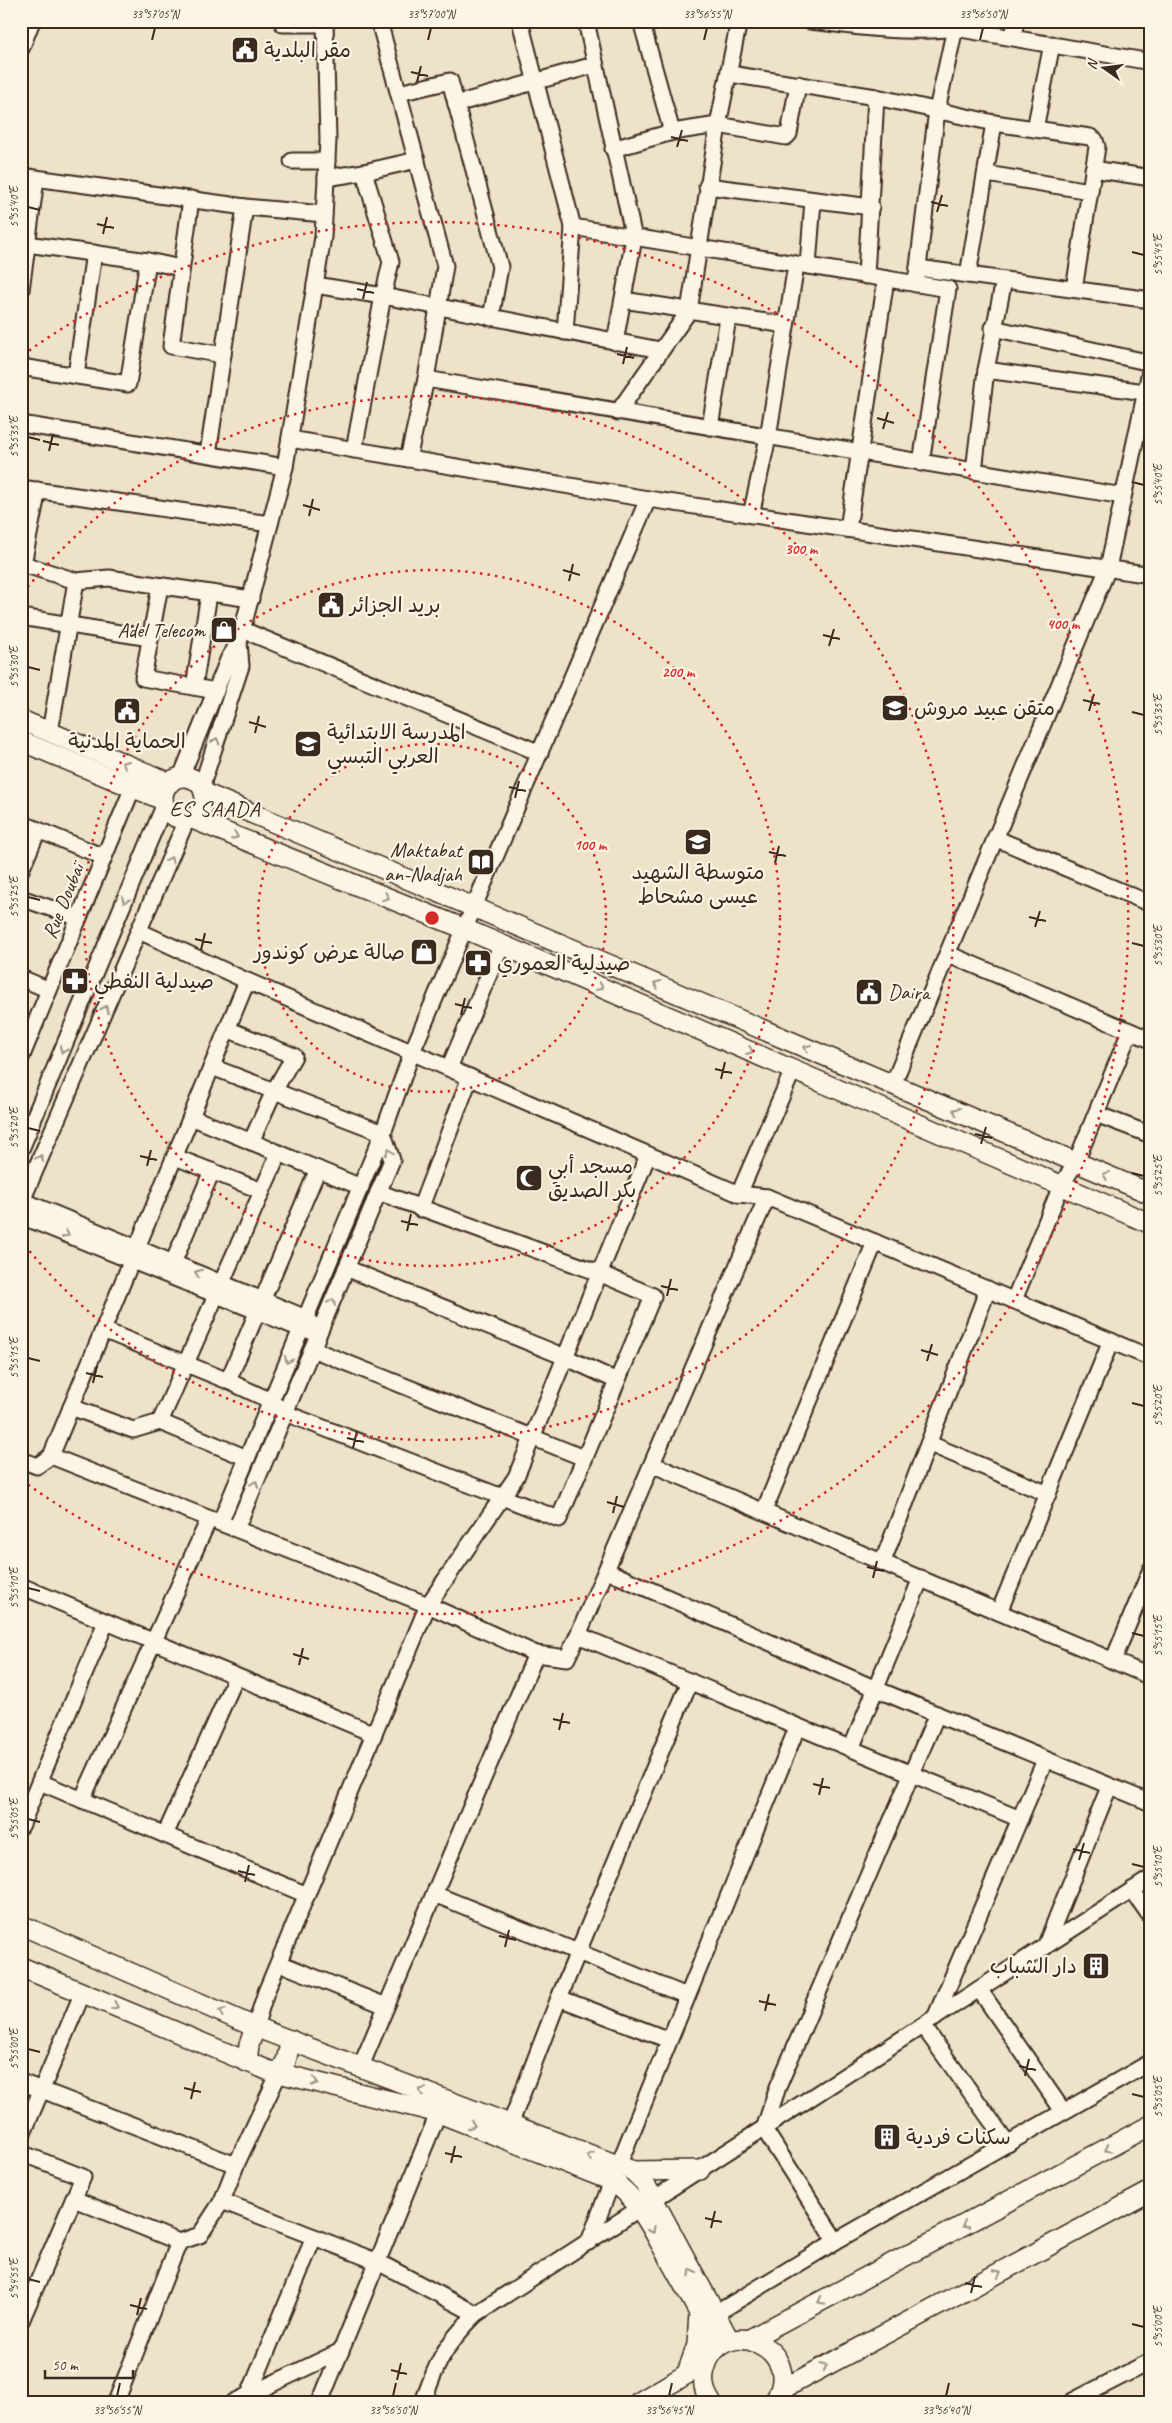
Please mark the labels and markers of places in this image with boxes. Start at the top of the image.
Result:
public building icon: مقر البلدية [230,35,260,65]
place label: مقر البلدية [264,37,351,63]
public building icon: بريد الجزائر [316,590,346,620]
place label: بريد الجزائر [348,592,441,618]
shop icon: Adel Telecom [209,615,239,645]
place label: Adel Telecom [117,617,206,643]
school or university icon: متقن عبيد مروش [880,693,910,723]
place label: متقن عبيد مروش [914,695,1055,721]
public building icon: الحماية المدنية [112,696,142,726]
place label: المدرسة الابتدائية العربي التبسي [327,719,466,775]
place label: الحماية المدنية [68,728,186,754]
school or university icon: المدرسة الابتدائية العربي التبسي [293,729,323,759]
school or university icon: متوسطة الشهيد عيسى مشحاط [683,827,713,857]
place label: Maktabat an-Nadjah [384,837,464,887]
library icon: Maktabat an-Nadjah [466,847,496,877]
place label: متوسطة الشهيد عيسى مشحاط [631,859,765,910]
centre of rings [423,909,441,927]
shop icon: صالة عرض كوندور [409,937,439,967]
place label: صالة عرض كوندور [252,939,405,965]
pharmacy icon: صيدلية العموري [463,948,493,978]
place label: صيدلية العموري [497,950,630,978]
pharmacy icon: صيدلية النفطي [60,966,90,996]
place label: صيدلية النفطي [94,968,214,1000]
public building icon: Daira [854,977,884,1007]
place label: Daira [888,979,932,1005]
place label: مسجد أبي بكر الصديق [548,1153,636,1203]
mosque icon: مسجد أبي بكر الصديق [514,1163,544,1193]
building icon: دار الشباب [1081,1951,1111,1981]
place label: دار الشباب [990,1953,1077,1979]
building icon: سكنات فردية [872,2122,902,2152]
place label: سكنات فردية [906,2124,1011,2150]

